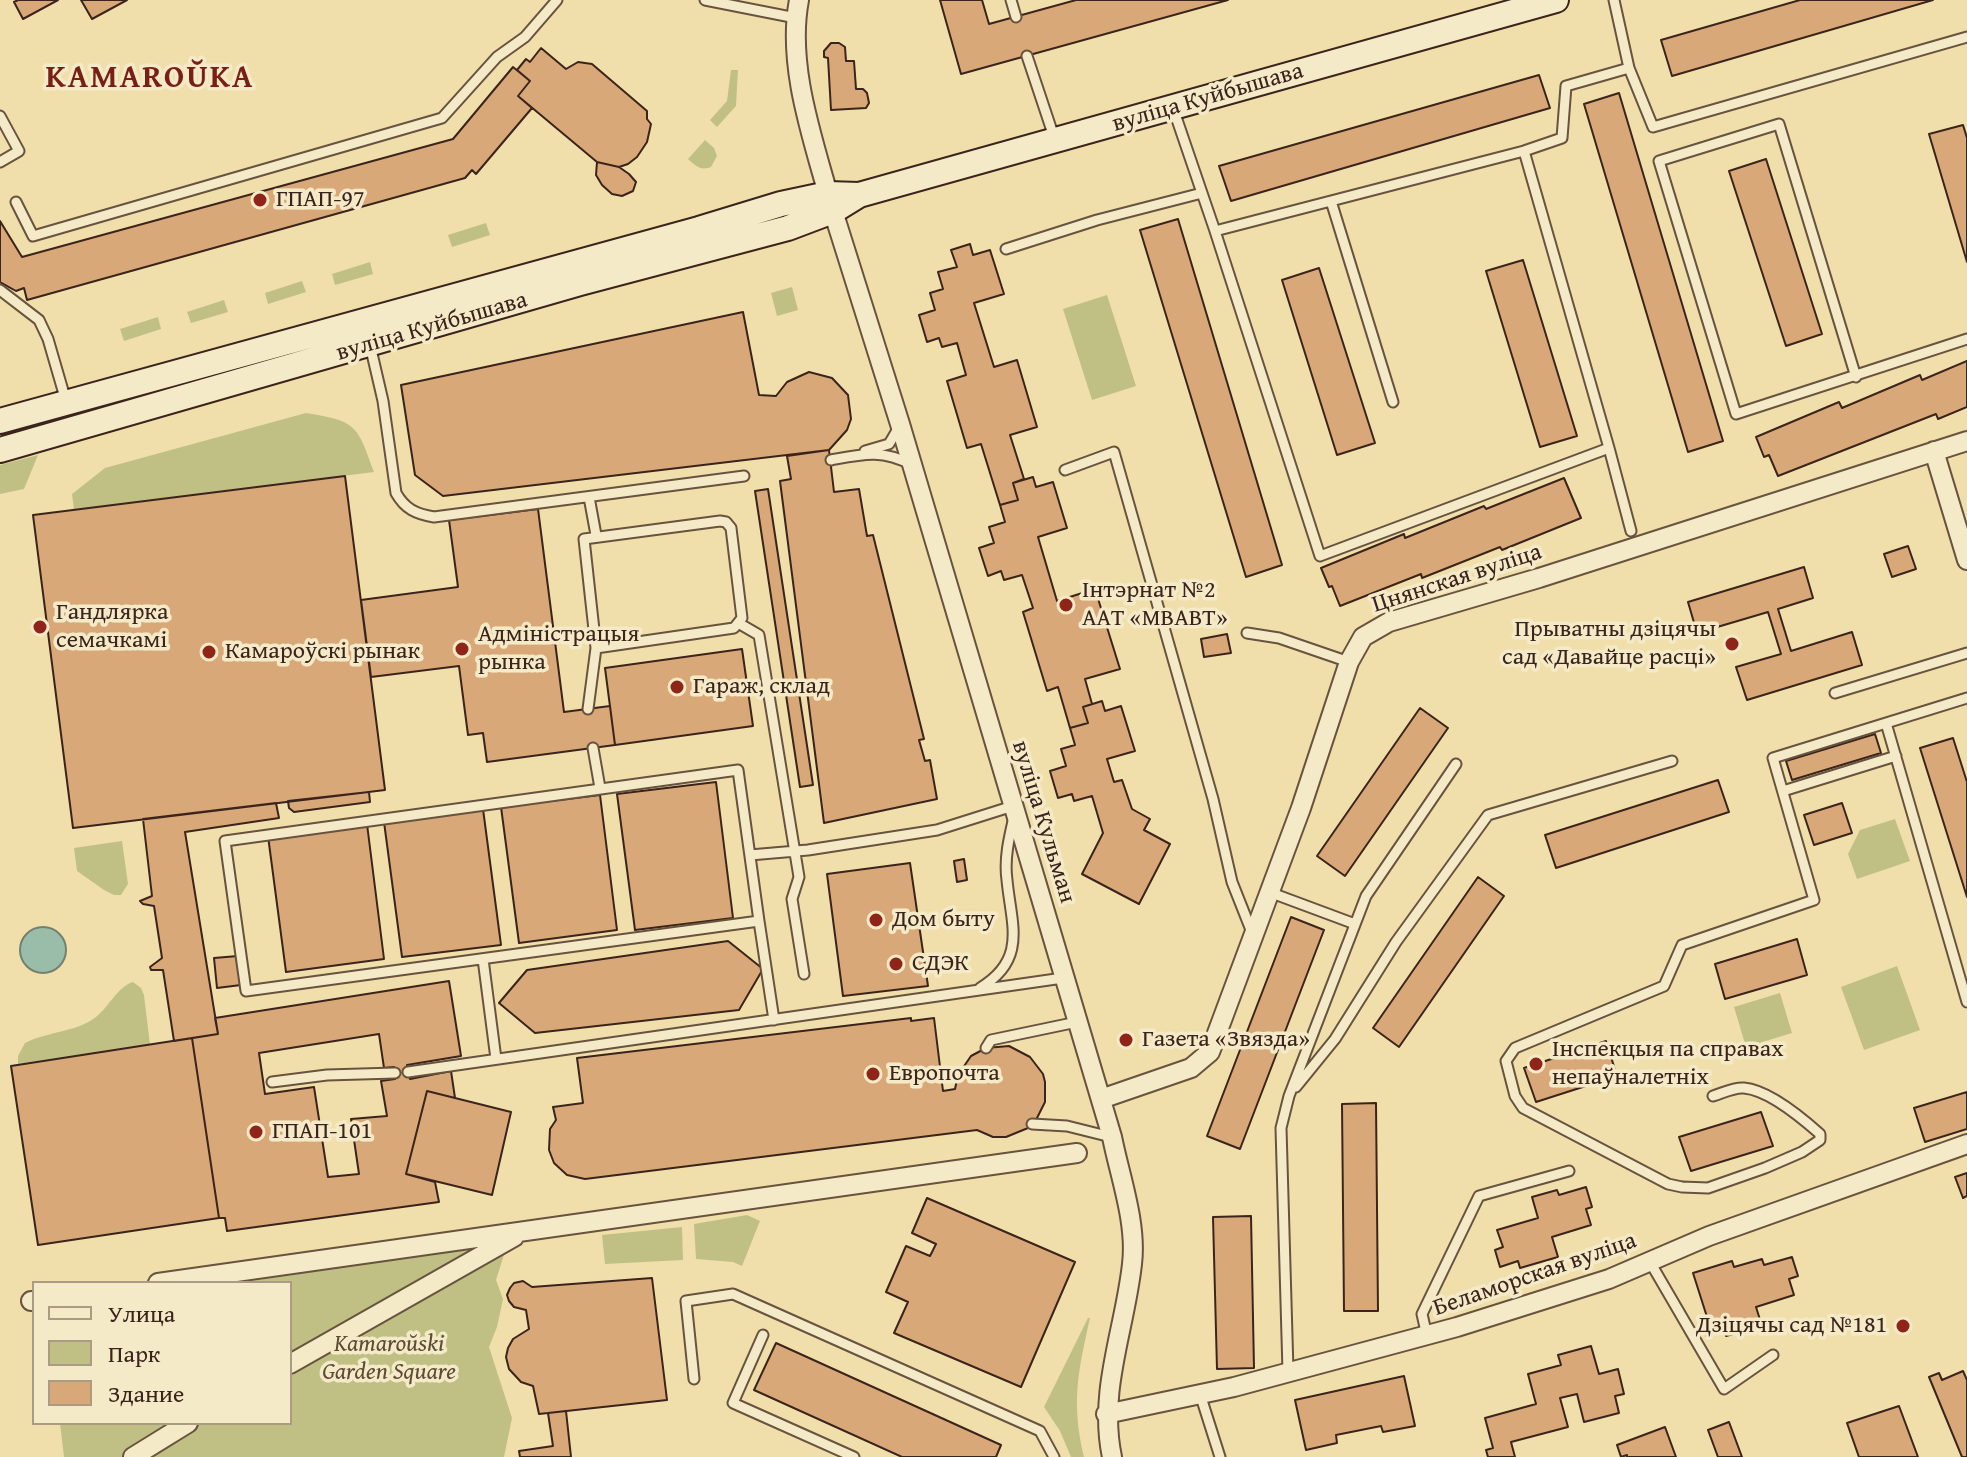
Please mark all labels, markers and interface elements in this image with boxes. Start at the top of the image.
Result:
street label: вуліца Куйбышава [1109,57,1307,139]
district label: KAMAROŬKA [46,60,254,98]
place label: ГПАП-97 [276,186,364,214]
marker: ГПАП-97 [251,191,269,209]
street label: вуліца Куйбышава [333,286,531,368]
street label: Цнянская вуліца [1369,538,1545,620]
place label: Інтэрнат №2 ААТ «МВАВТ» [1082,577,1228,633]
marker: Інтэрнат №2 ААТ «МВАВТ» [1057,596,1075,614]
place label: Гандлярка семачкамі [56,599,168,655]
place label: Прыватны дзіцячы сад «Давайце расці» [1502,616,1716,672]
marker: Гандлярка семачкамі [31,618,49,636]
place label: Адміністрацыя рынка [478,621,639,677]
marker: Прыватны дзіцячы сад «Давайце расці» [1723,635,1741,653]
place label: Камароўскі рынак [225,638,420,666]
marker: Адміністрацыя рынка [453,640,471,658]
marker: Камароўскі рынак [200,643,218,661]
place label: Гараж, склад [693,673,830,701]
marker: Гараж, склад [668,678,686,696]
street label: вуліца Кульман [1005,737,1081,907]
place label: Дом быту [892,906,995,934]
marker: Дом быту [867,911,885,929]
place label: СДЭК [912,950,969,978]
marker: СДЭК [887,955,905,973]
place label: Газета «Звязда» [1142,1026,1310,1054]
marker: Газета «Звязда» [1117,1031,1135,1049]
place label: Інспекцыя па справах непаўналетніх [1552,1036,1783,1092]
marker: Інспекцыя па справах непаўналетніх [1527,1055,1545,1073]
place label: Европочта [889,1060,1000,1088]
marker: Европочта [864,1065,882,1083]
place label: ГПАП-101 [272,1118,372,1146]
marker: ГПАП-101 [247,1123,265,1141]
street label: Беламорская вуліца [1430,1227,1640,1323]
legend [32,1281,292,1425]
text: Улица [108,1296,175,1331]
place label: Дзіцячы сад №181 [1696,1312,1887,1340]
marker: Дзіцячы сад №181 [1894,1317,1912,1335]
park label: Kamaroŭski Garden Square [322,1331,456,1387]
text: Парк [108,1336,160,1371]
text: Здание [108,1376,184,1411]

